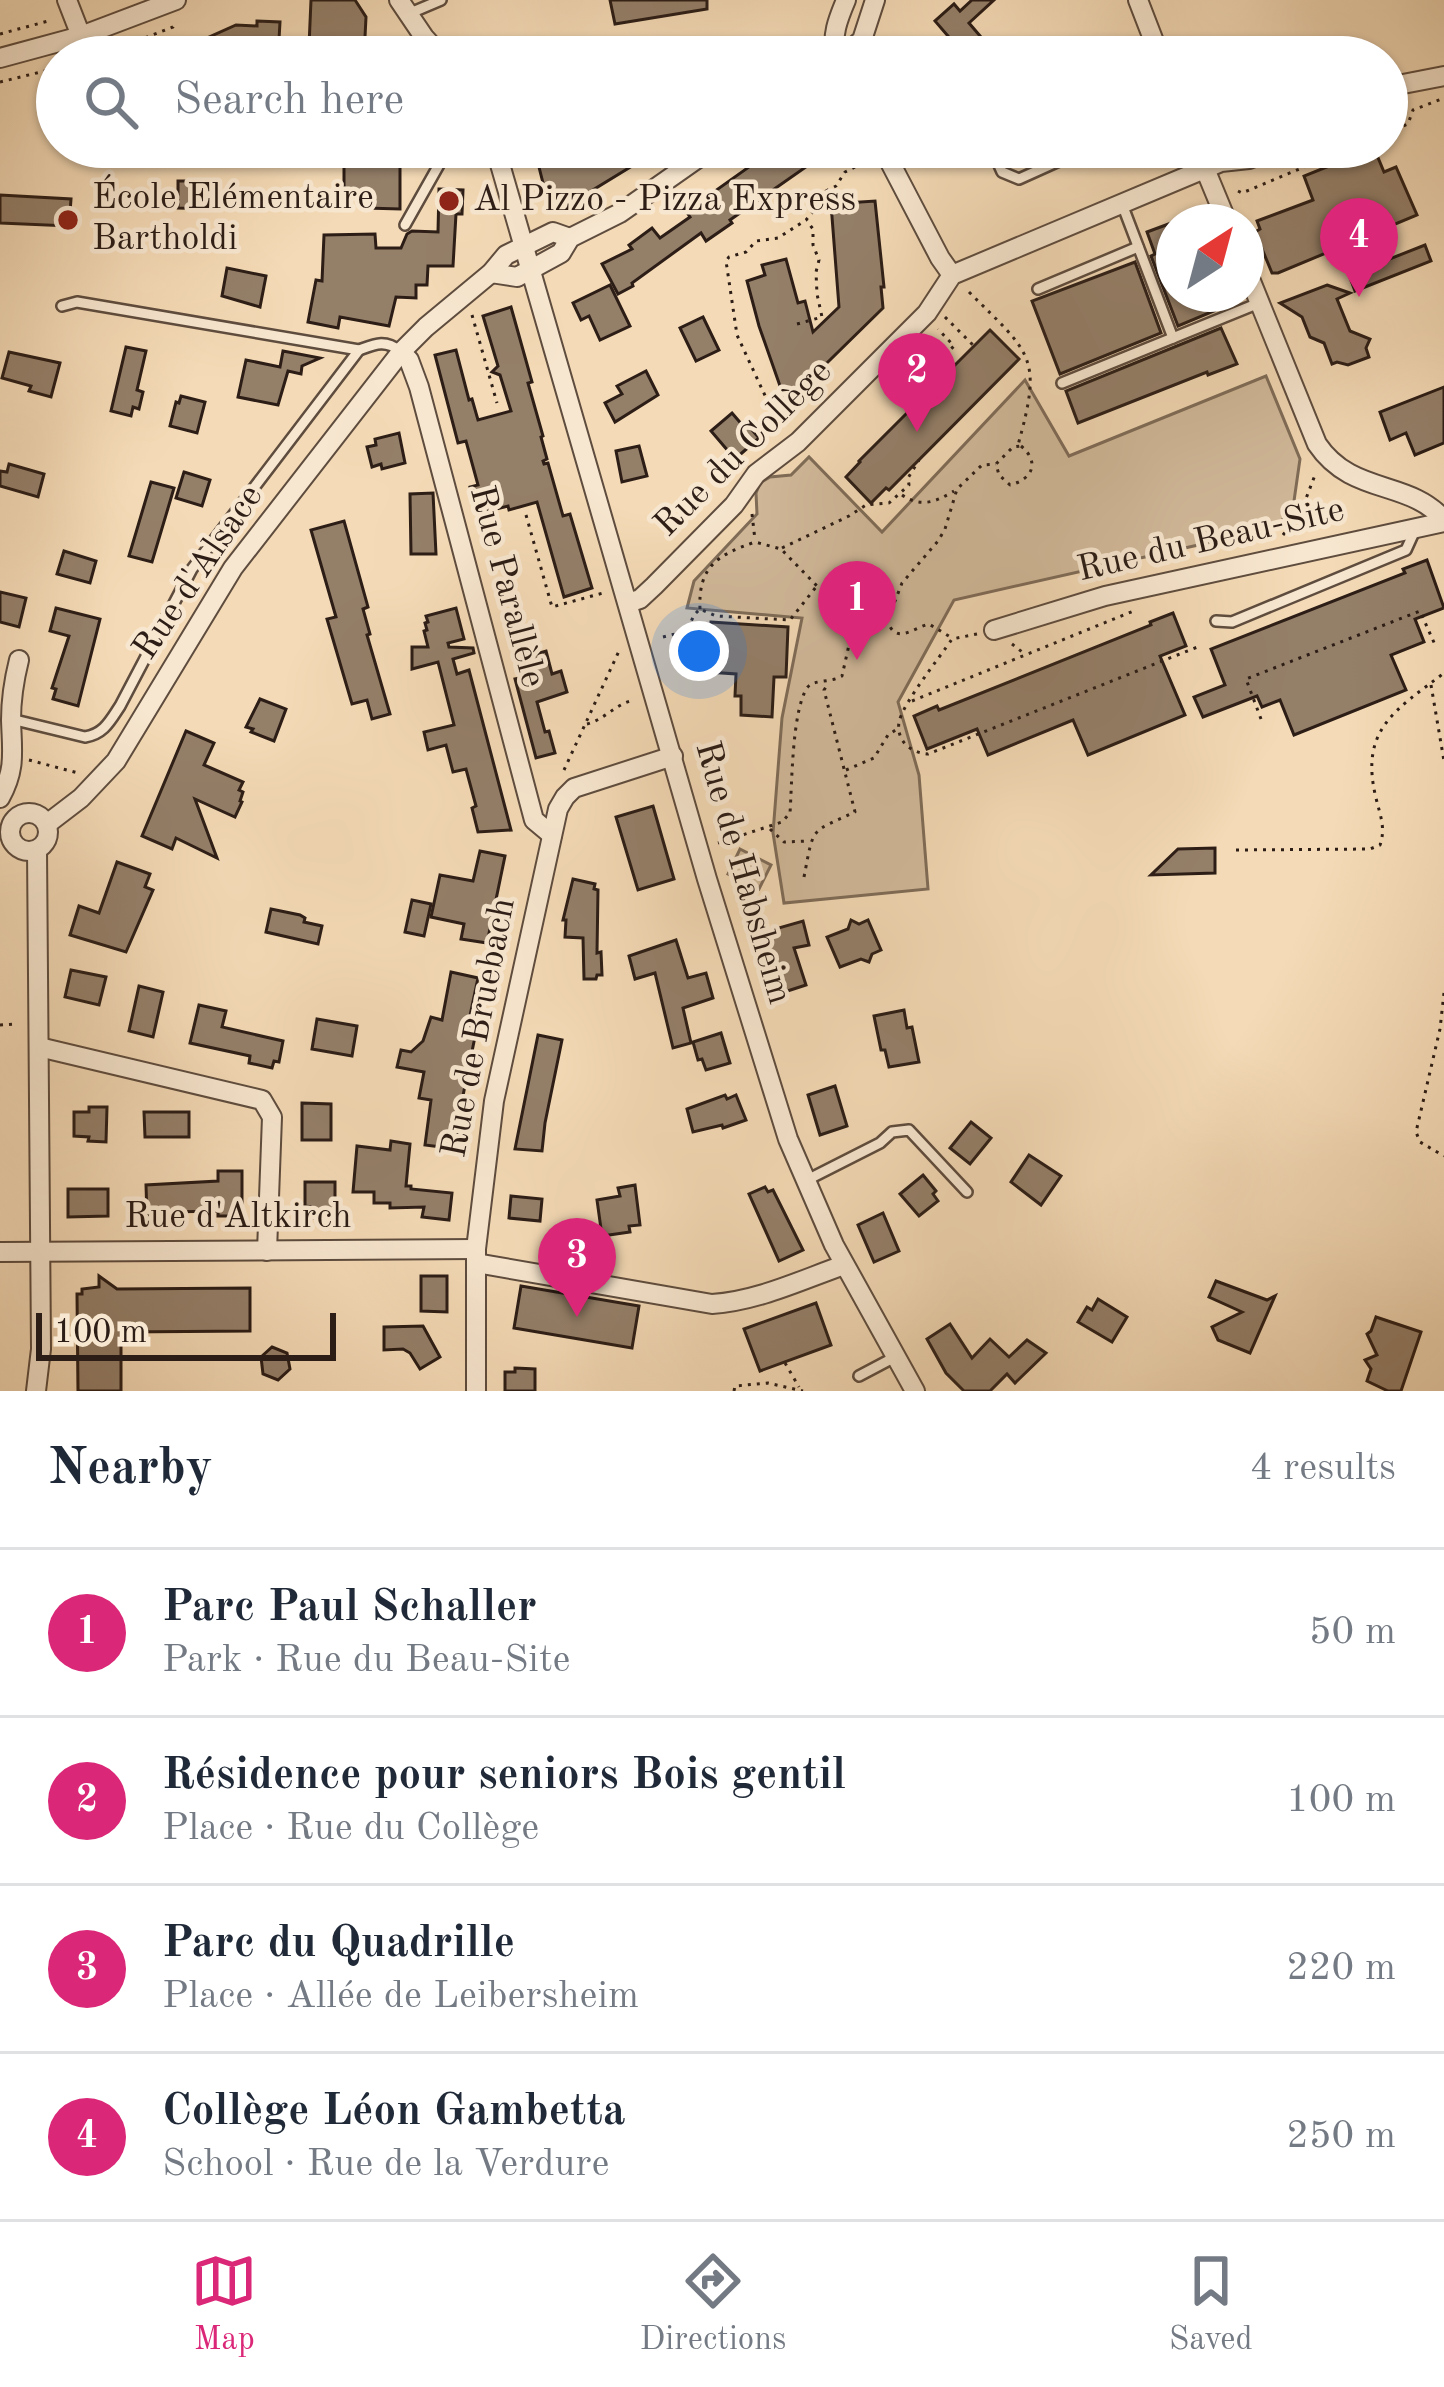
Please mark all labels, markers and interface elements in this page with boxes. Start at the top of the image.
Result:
search box [36,36,1408,168]
icon: search [78,69,144,135]
text: Search here [174,79,404,124]
place label: École Elémentaire Bartholdi [92,174,374,258]
place label: Al Pizzo - Pizza Express [473,183,856,219]
marker: Al Pizzo - Pizza Express [436,188,462,214]
pin: 4 [1320,198,1398,297]
north arrow [1156,204,1264,312]
marker: École Elémentaire Bartholdi [55,207,81,233]
pin: 2 [878,333,956,432]
street label: Rue du Collège [649,354,839,544]
street label: Rue d'Alsace [128,479,270,667]
street label: Rue Parallèle [462,482,550,692]
street label: Rue du Beau-Site [1074,493,1348,589]
pin: 1 [818,561,896,660]
your location [669,621,729,681]
street label: Rue de Habsheim [687,737,797,1009]
street label: Rue de Bruebach [437,895,523,1161]
street label: Rue d'Altkirch [124,1200,352,1236]
pin: 3 [538,1218,616,1317]
scale bar [36,1307,336,1360]
text: 100 m [54,1317,147,1350]
text: Nearby [48,1444,213,1495]
text: 4 results [1250,1449,1396,1488]
text: Parc Paul Schaller [162,1586,537,1631]
text: 1 [76,1613,98,1652]
text: 50 m [1309,1613,1396,1652]
text: Park · Rue du Beau-Site [162,1641,571,1680]
text: Résidence pour seniors Bois gentil [162,1754,846,1799]
text: 2 [76,1781,98,1820]
text: 100 m [1286,1781,1396,1820]
text: Place · Rue du Collège [162,1809,539,1848]
text: Parc du Quadrille [162,1922,515,1967]
text: 3 [76,1949,98,1988]
text: 220 m [1286,1949,1396,1988]
text: Place · Allée de Leibersheim [162,1977,639,2016]
text: Collège Léon Gambetta [162,2090,626,2135]
text: 4 [76,2117,98,2156]
text: 250 m [1286,2117,1396,2156]
text: School · Rue de la Verdure [162,2145,609,2184]
tab: Map [191,2248,257,2361]
tab: Directions [640,2248,786,2361]
tab: Saved [1169,2248,1253,2361]

